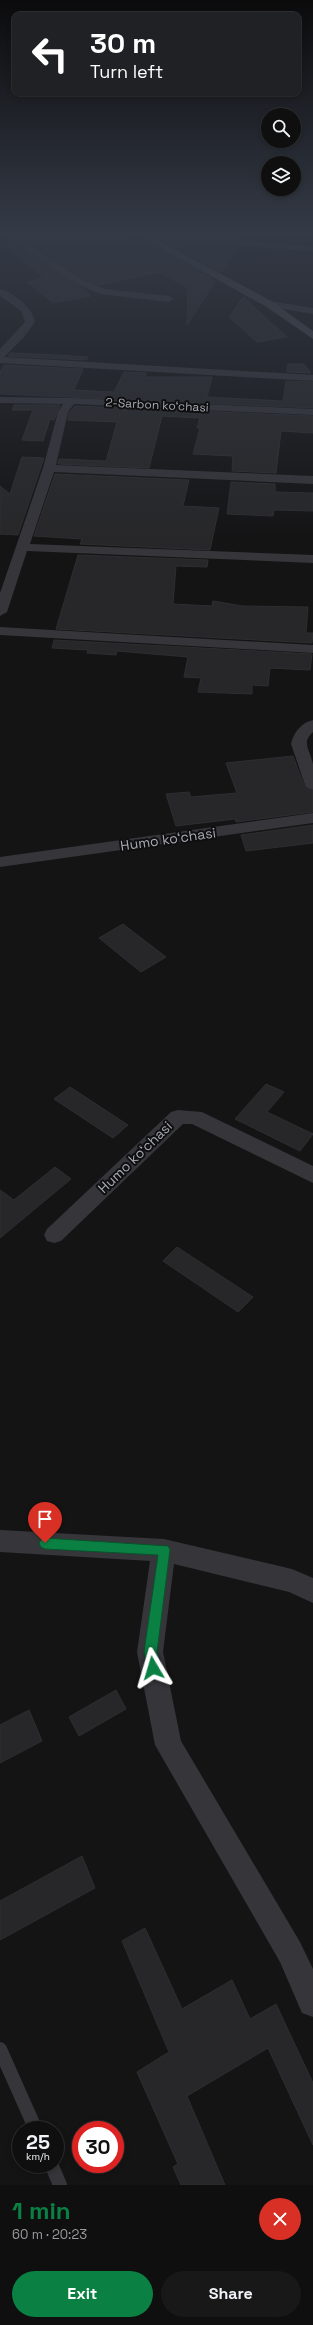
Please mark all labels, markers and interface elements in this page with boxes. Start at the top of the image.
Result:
text: 30 m [90,25,156,61]
icon: left [24,28,76,80]
text: Turn left [90,60,163,83]
map controls [261,108,301,196]
button: search [261,108,301,148]
button: layers [261,156,301,196]
street label: 2-Sarbon koʻchasi [105,394,209,416]
street label: Humo koʻchasi [119,823,217,855]
street label: Humo koʻchasi [94,1117,176,1197]
pin [28,1502,62,1543]
icon: arrive [34,1508,56,1530]
position arrow [132,1647,174,1689]
speed limit sign: 30 [72,2121,124,2173]
text: 25 [26,2129,50,2155]
text: km/h [26,2150,50,2163]
text: 1 min [12,2195,71,2226]
button: close [259,2198,301,2240]
text: 60 m · 20:23 [12,2226,87,2243]
button: Exit [12,2271,153,2317]
button: Share [161,2271,301,2317]

